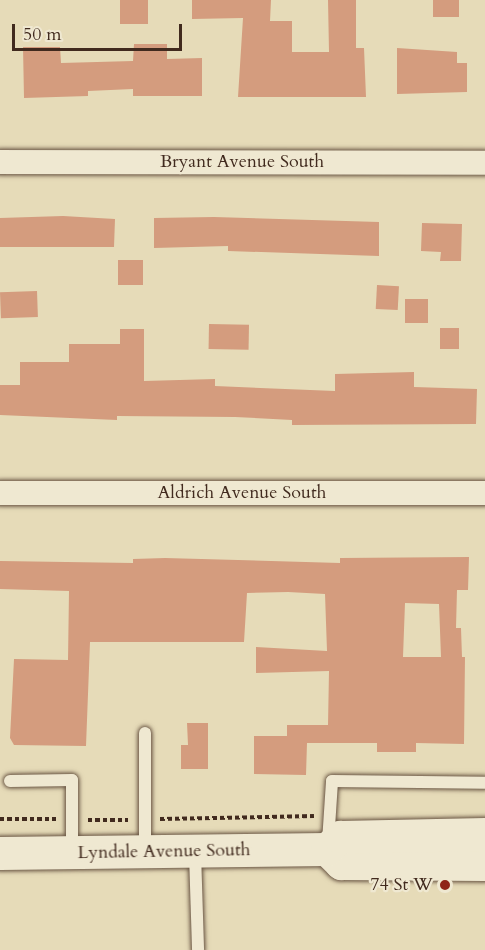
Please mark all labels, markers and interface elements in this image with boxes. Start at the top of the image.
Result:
scale bar [15,12,184,50]
text: 50 m [23,22,62,47]
street label: Bryant Avenue South [160,151,324,173]
street label: Aldrich Avenue South [158,482,326,504]
street label: Lyndale Avenue South [77,840,251,864]
place label: 74 St W [370,874,433,896]
marker: 74 St W [438,878,452,892]

